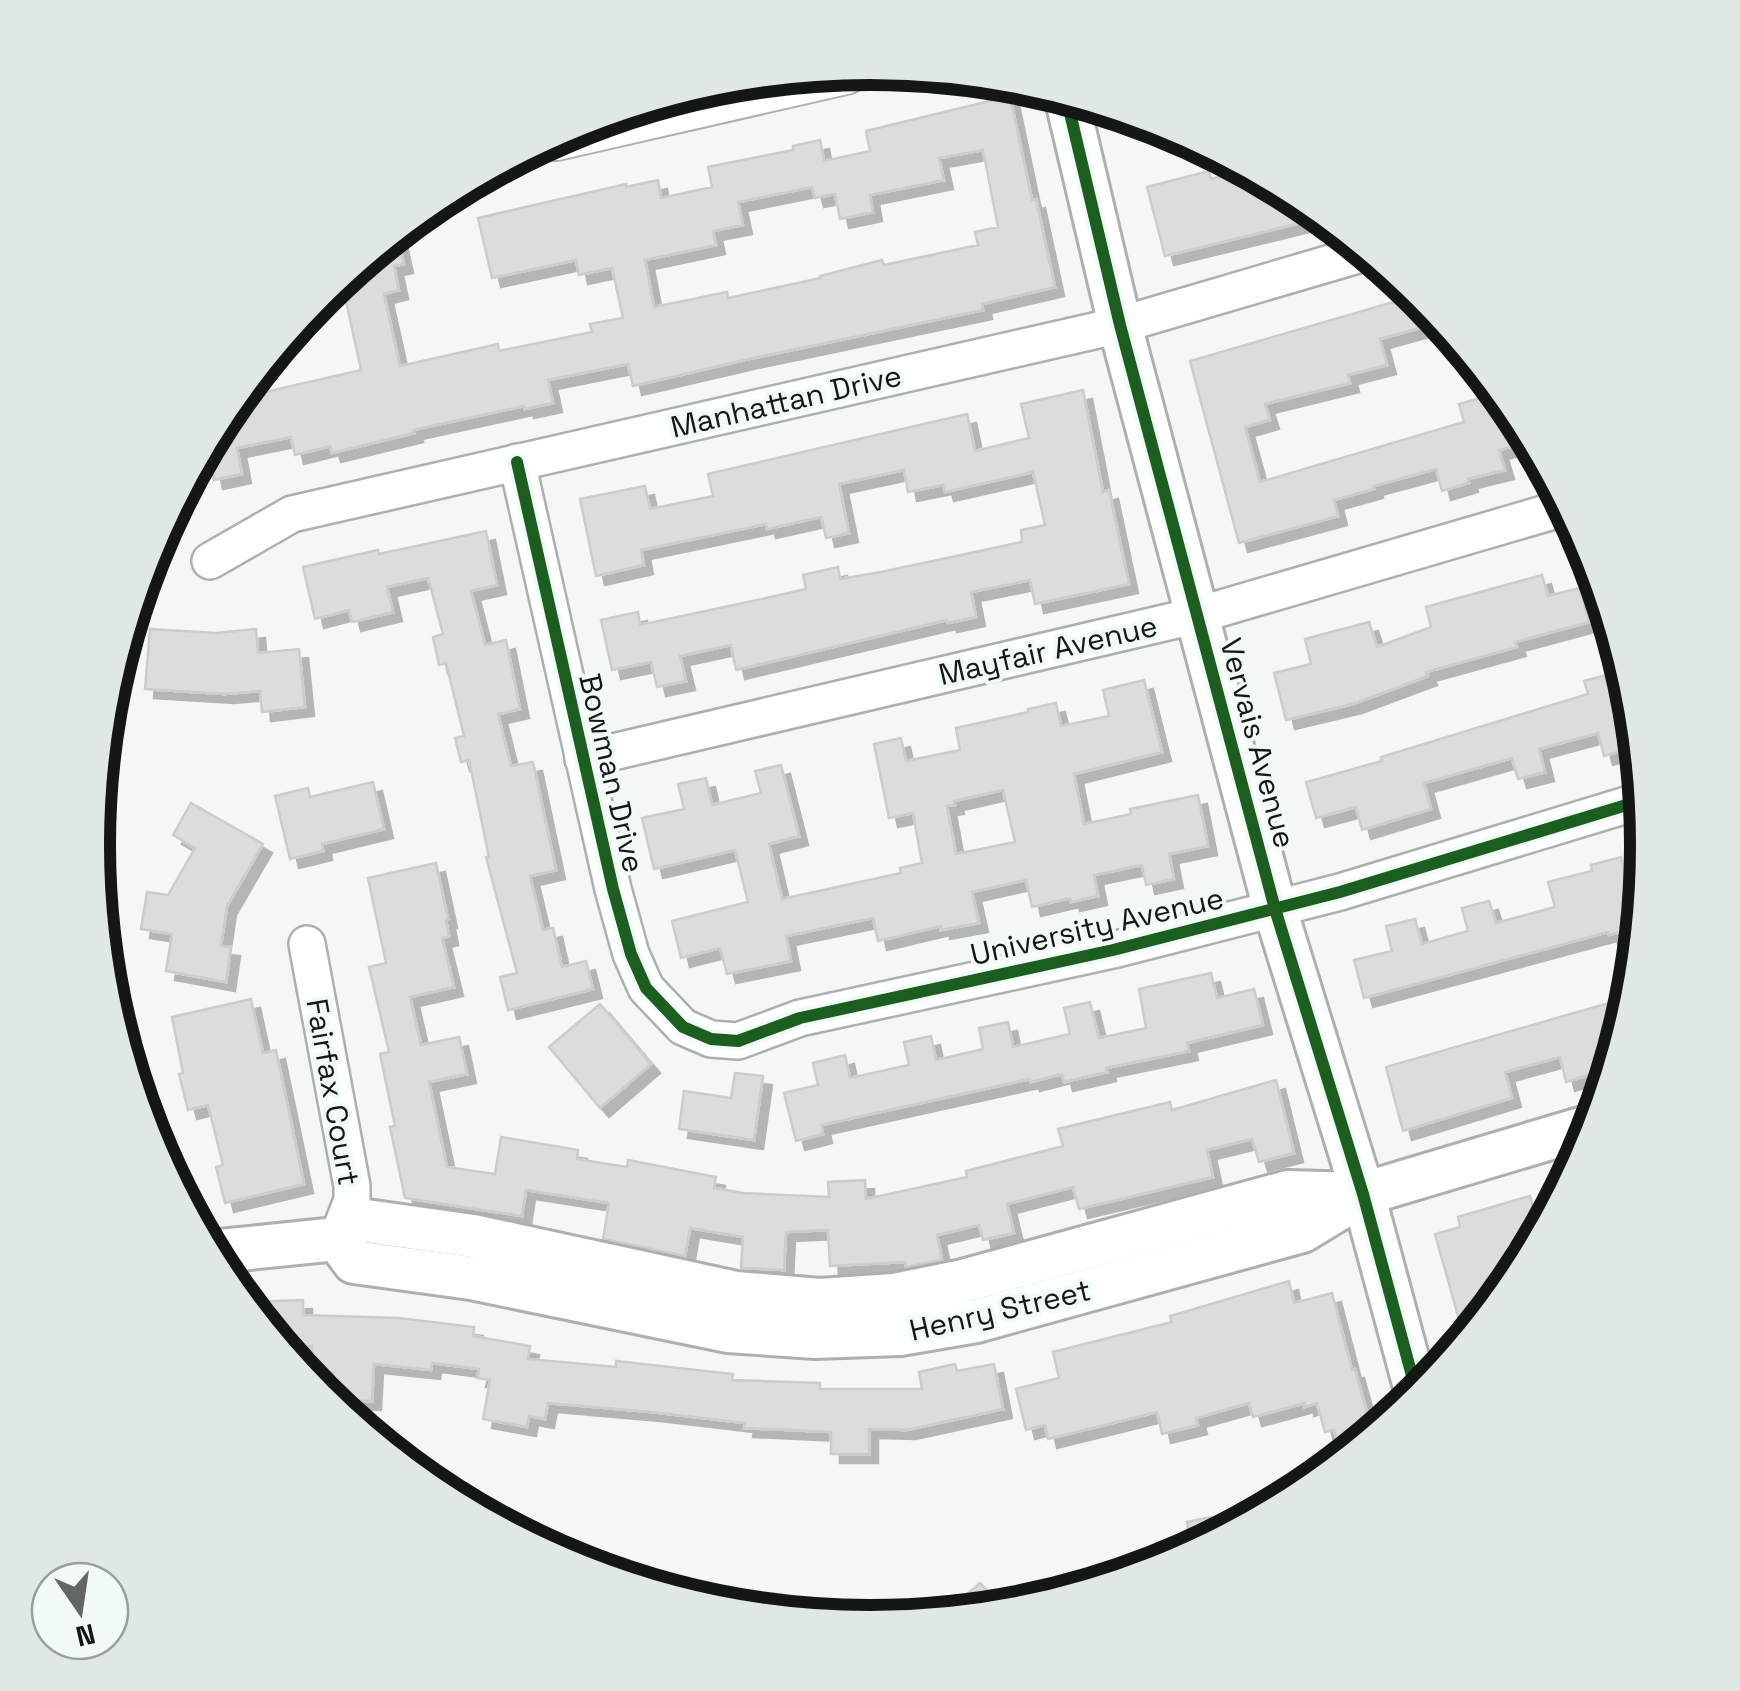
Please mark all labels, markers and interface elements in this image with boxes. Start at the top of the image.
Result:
street label: Manhattan Drive [667,355,905,447]
street label: Mayfair Avenue [935,606,1161,694]
street label: Vervais Avenue [1211,634,1305,852]
street label: Bowman Drive [570,670,654,876]
street label: University Avenue [967,878,1227,974]
street label: Fairfax Court [297,996,369,1188]
street label: Henry Street [906,1270,1094,1350]
north arrow [30,1561,130,1661]
text: N [72,1616,99,1655]

